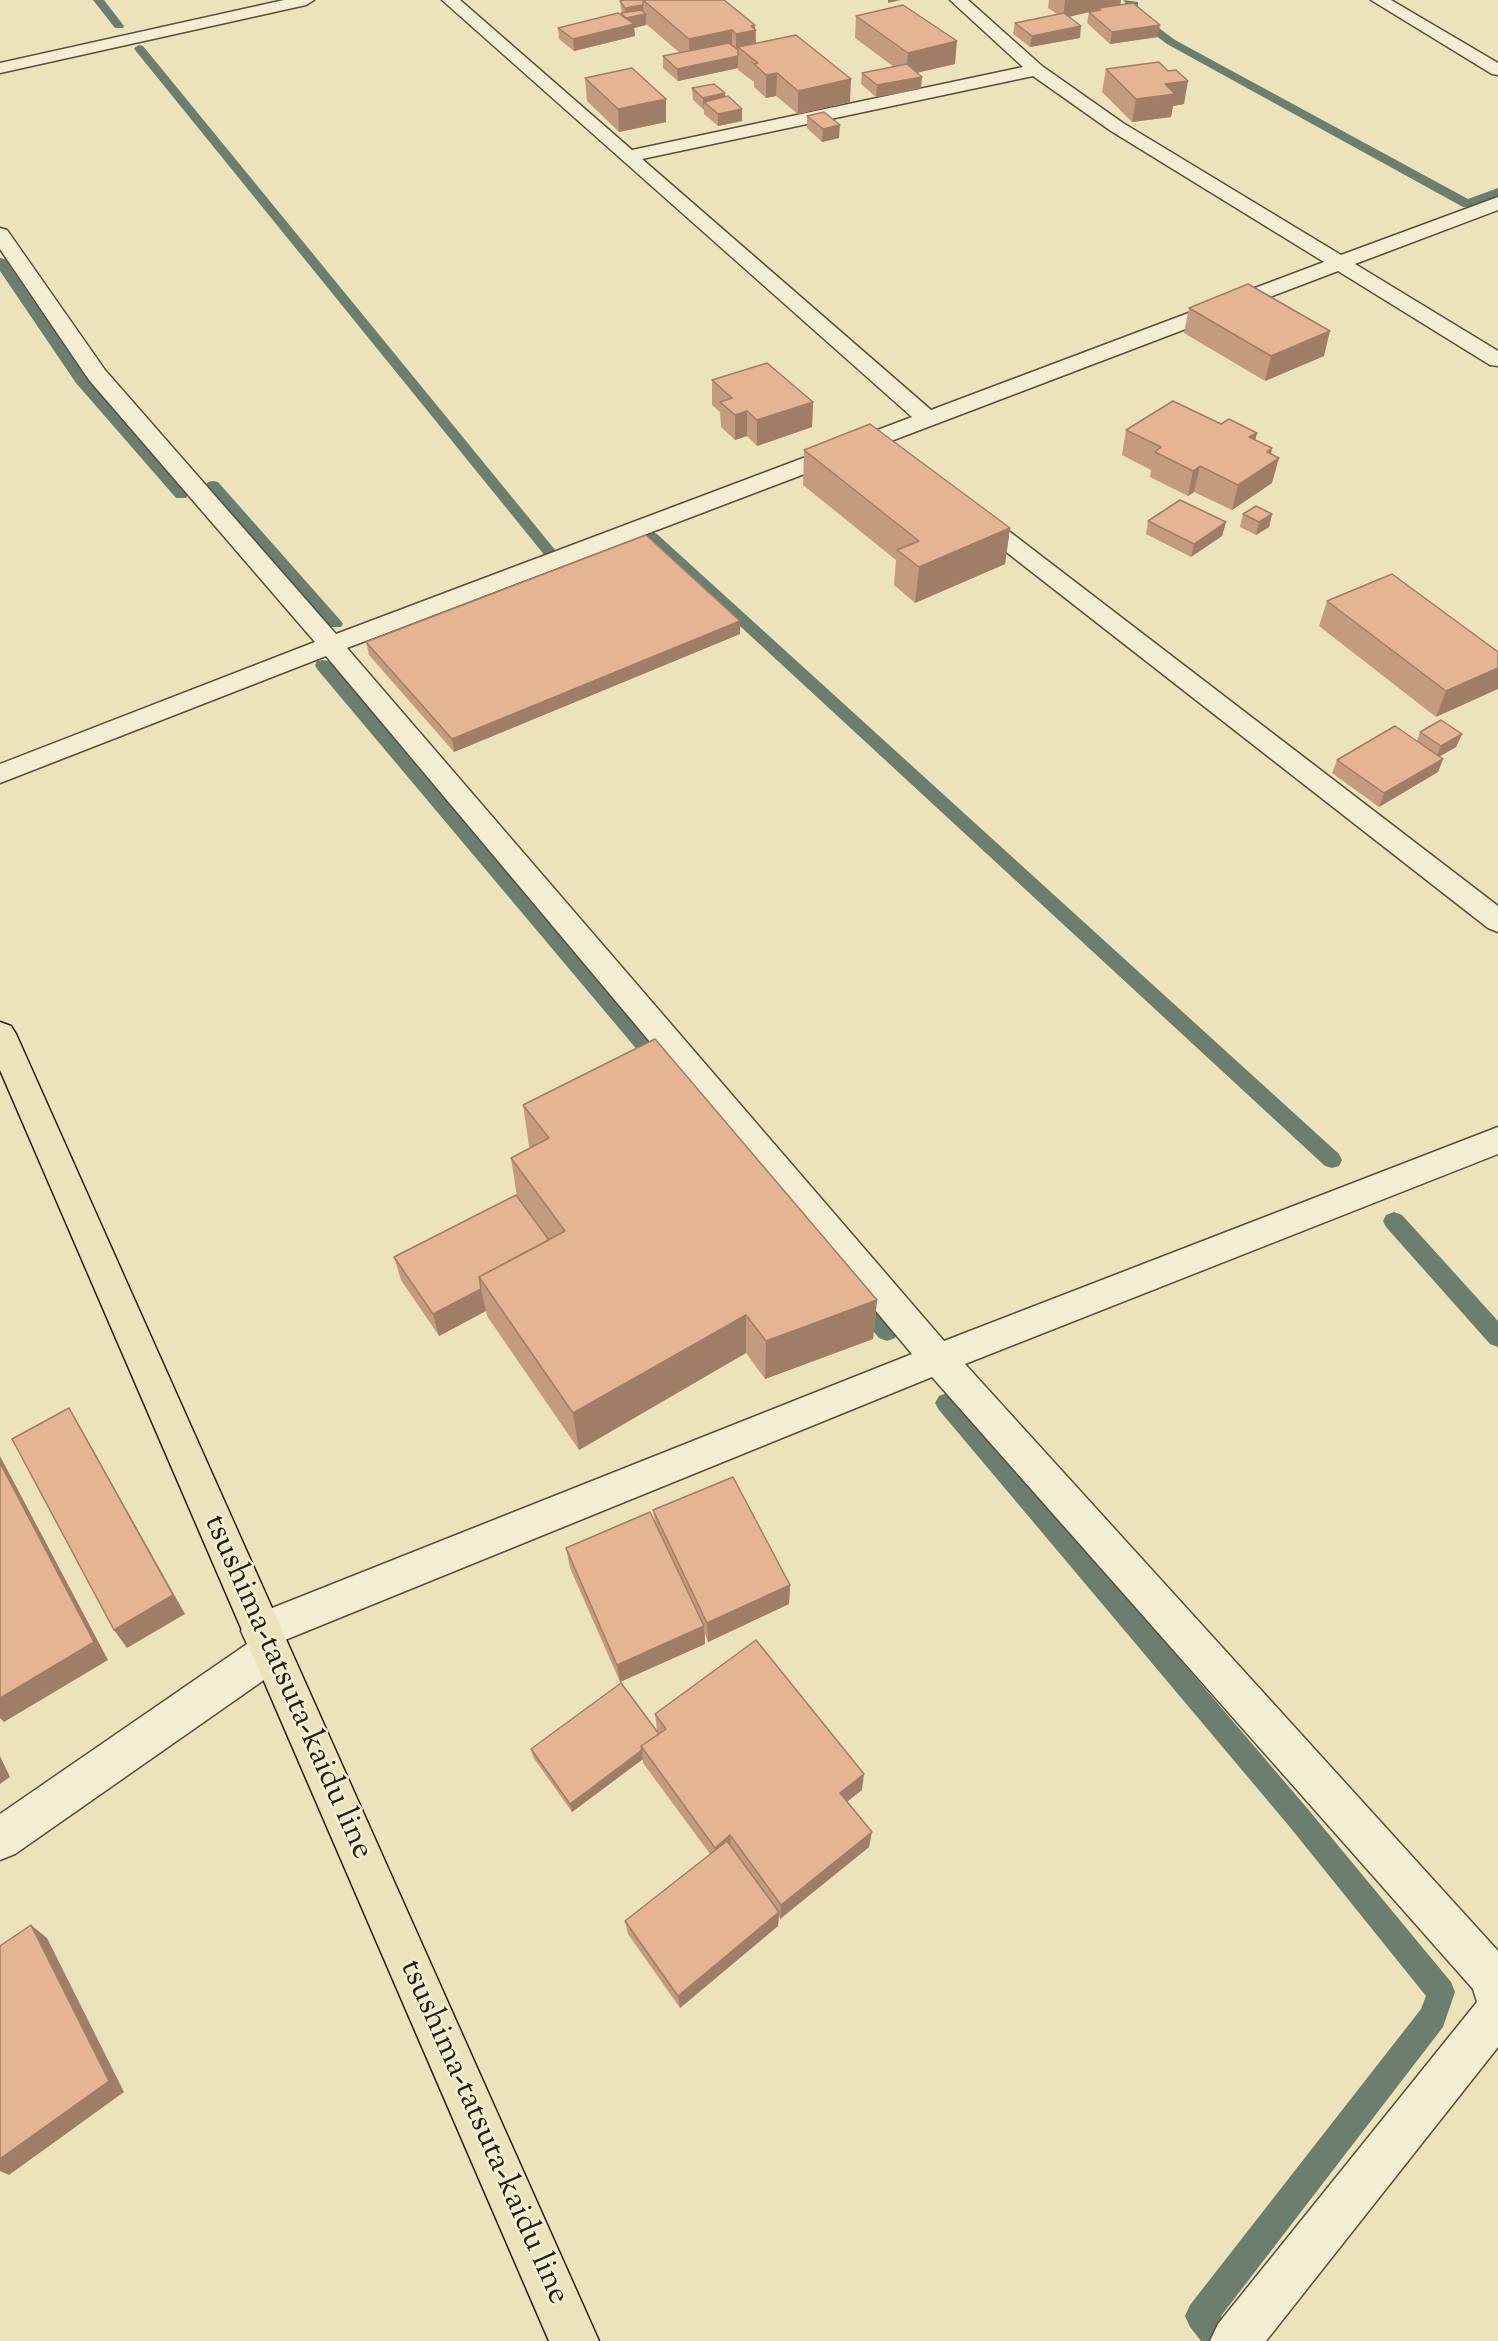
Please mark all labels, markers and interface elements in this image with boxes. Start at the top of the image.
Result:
street label: tsushima-tatsuta-kaidu line [193,1510,379,1866]
street label: tsushima-tatsuta-kaidu line [389,1955,575,2311]

